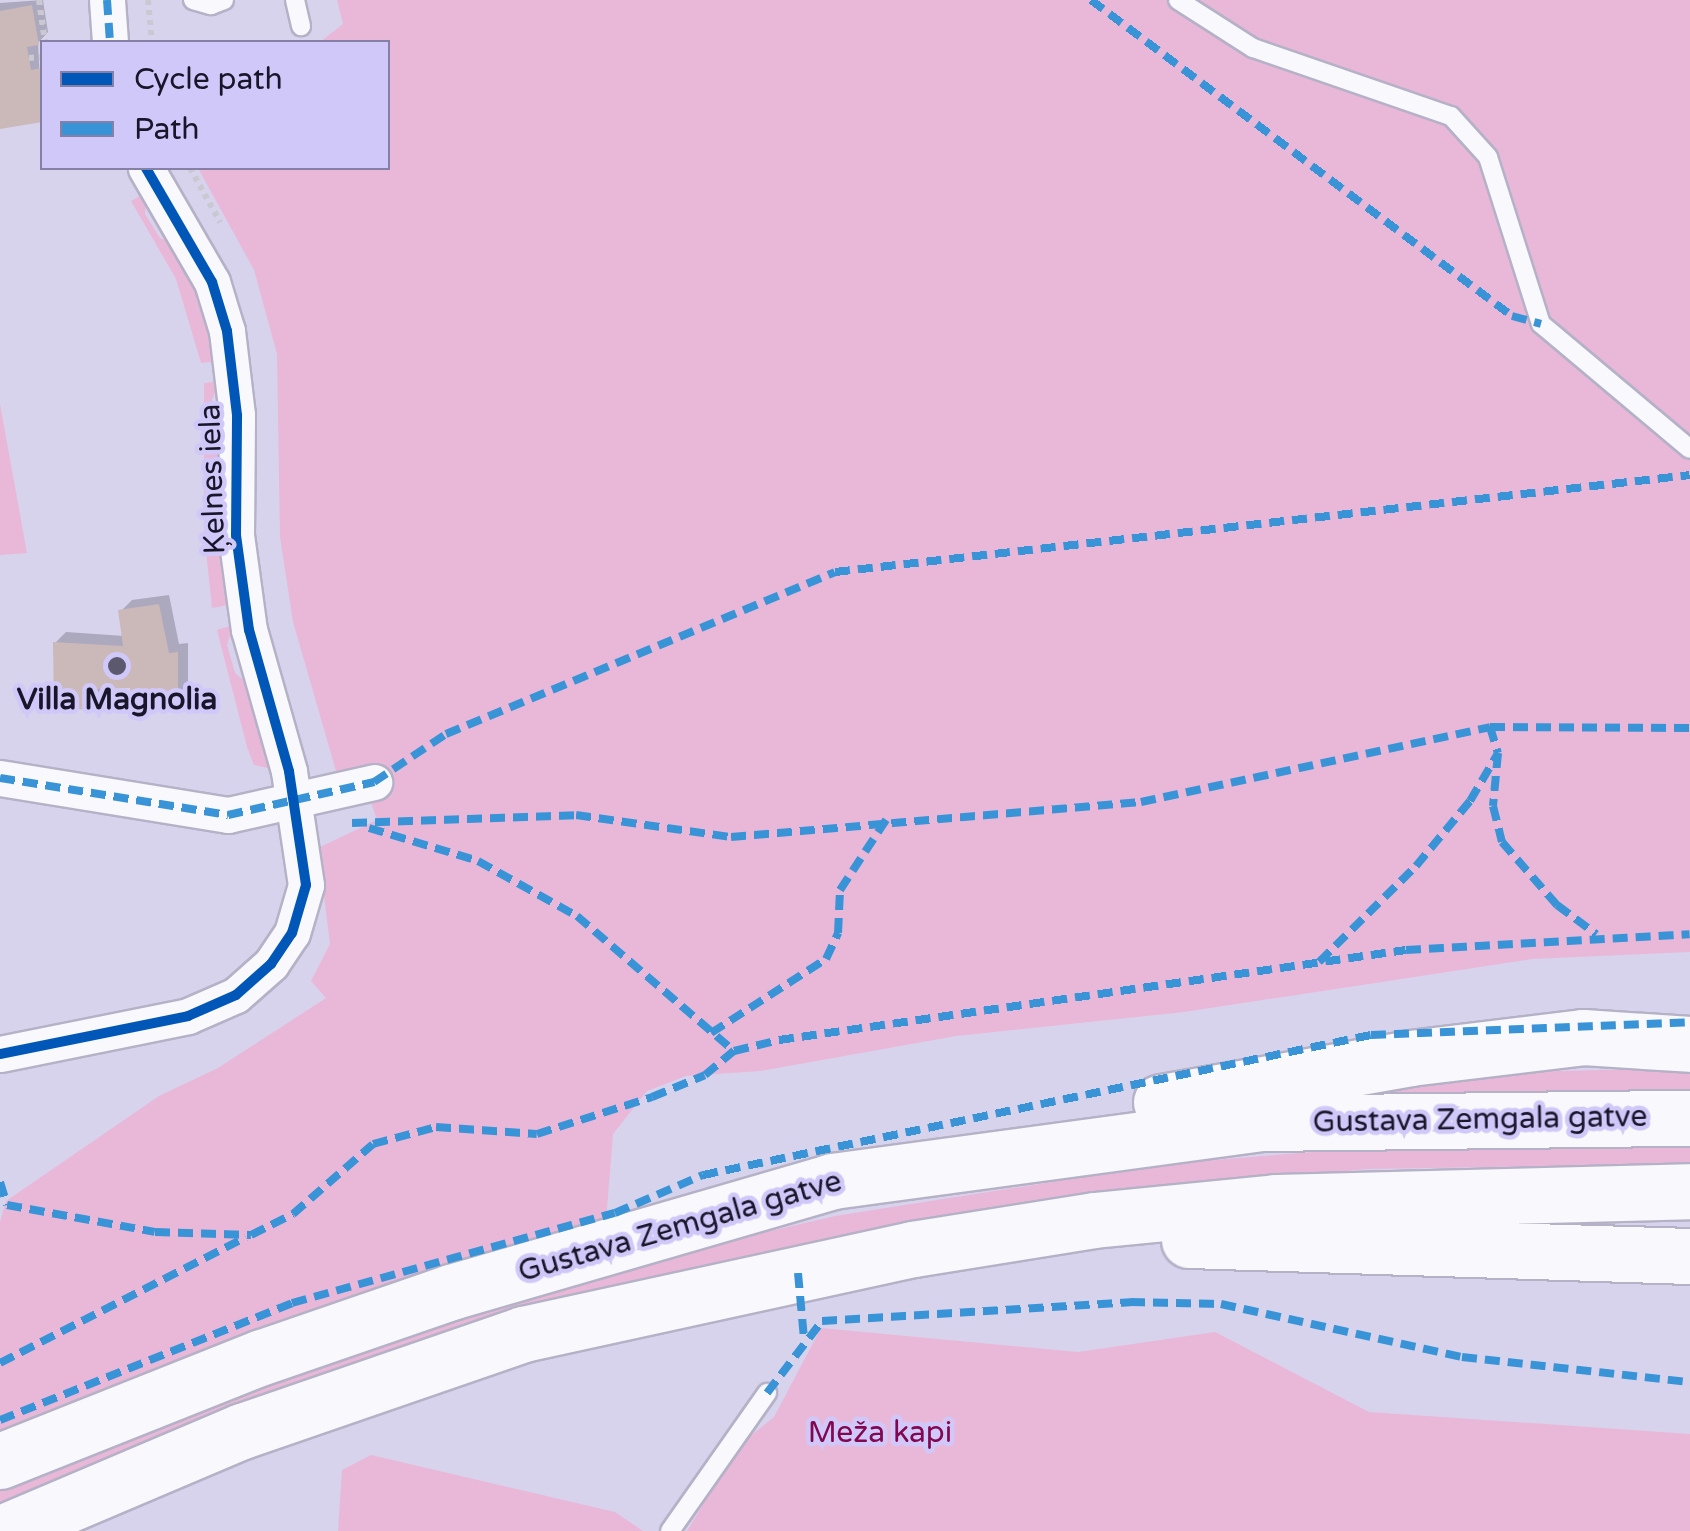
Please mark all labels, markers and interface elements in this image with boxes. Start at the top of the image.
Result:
legend [40,40,390,170]
text: Cycle path [134,61,283,98]
text: Path [134,111,200,148]
street label: Ķelnes iela [192,403,234,555]
marker: Villa Magnolia [106,655,128,677]
place label: Villa Magnolia [17,682,217,718]
street label: Gustava Zemgala gatve [1312,1099,1648,1141]
street label: Gustava Zemgala gatve [514,1164,846,1290]
park label: Meža kapi [808,1415,952,1451]

